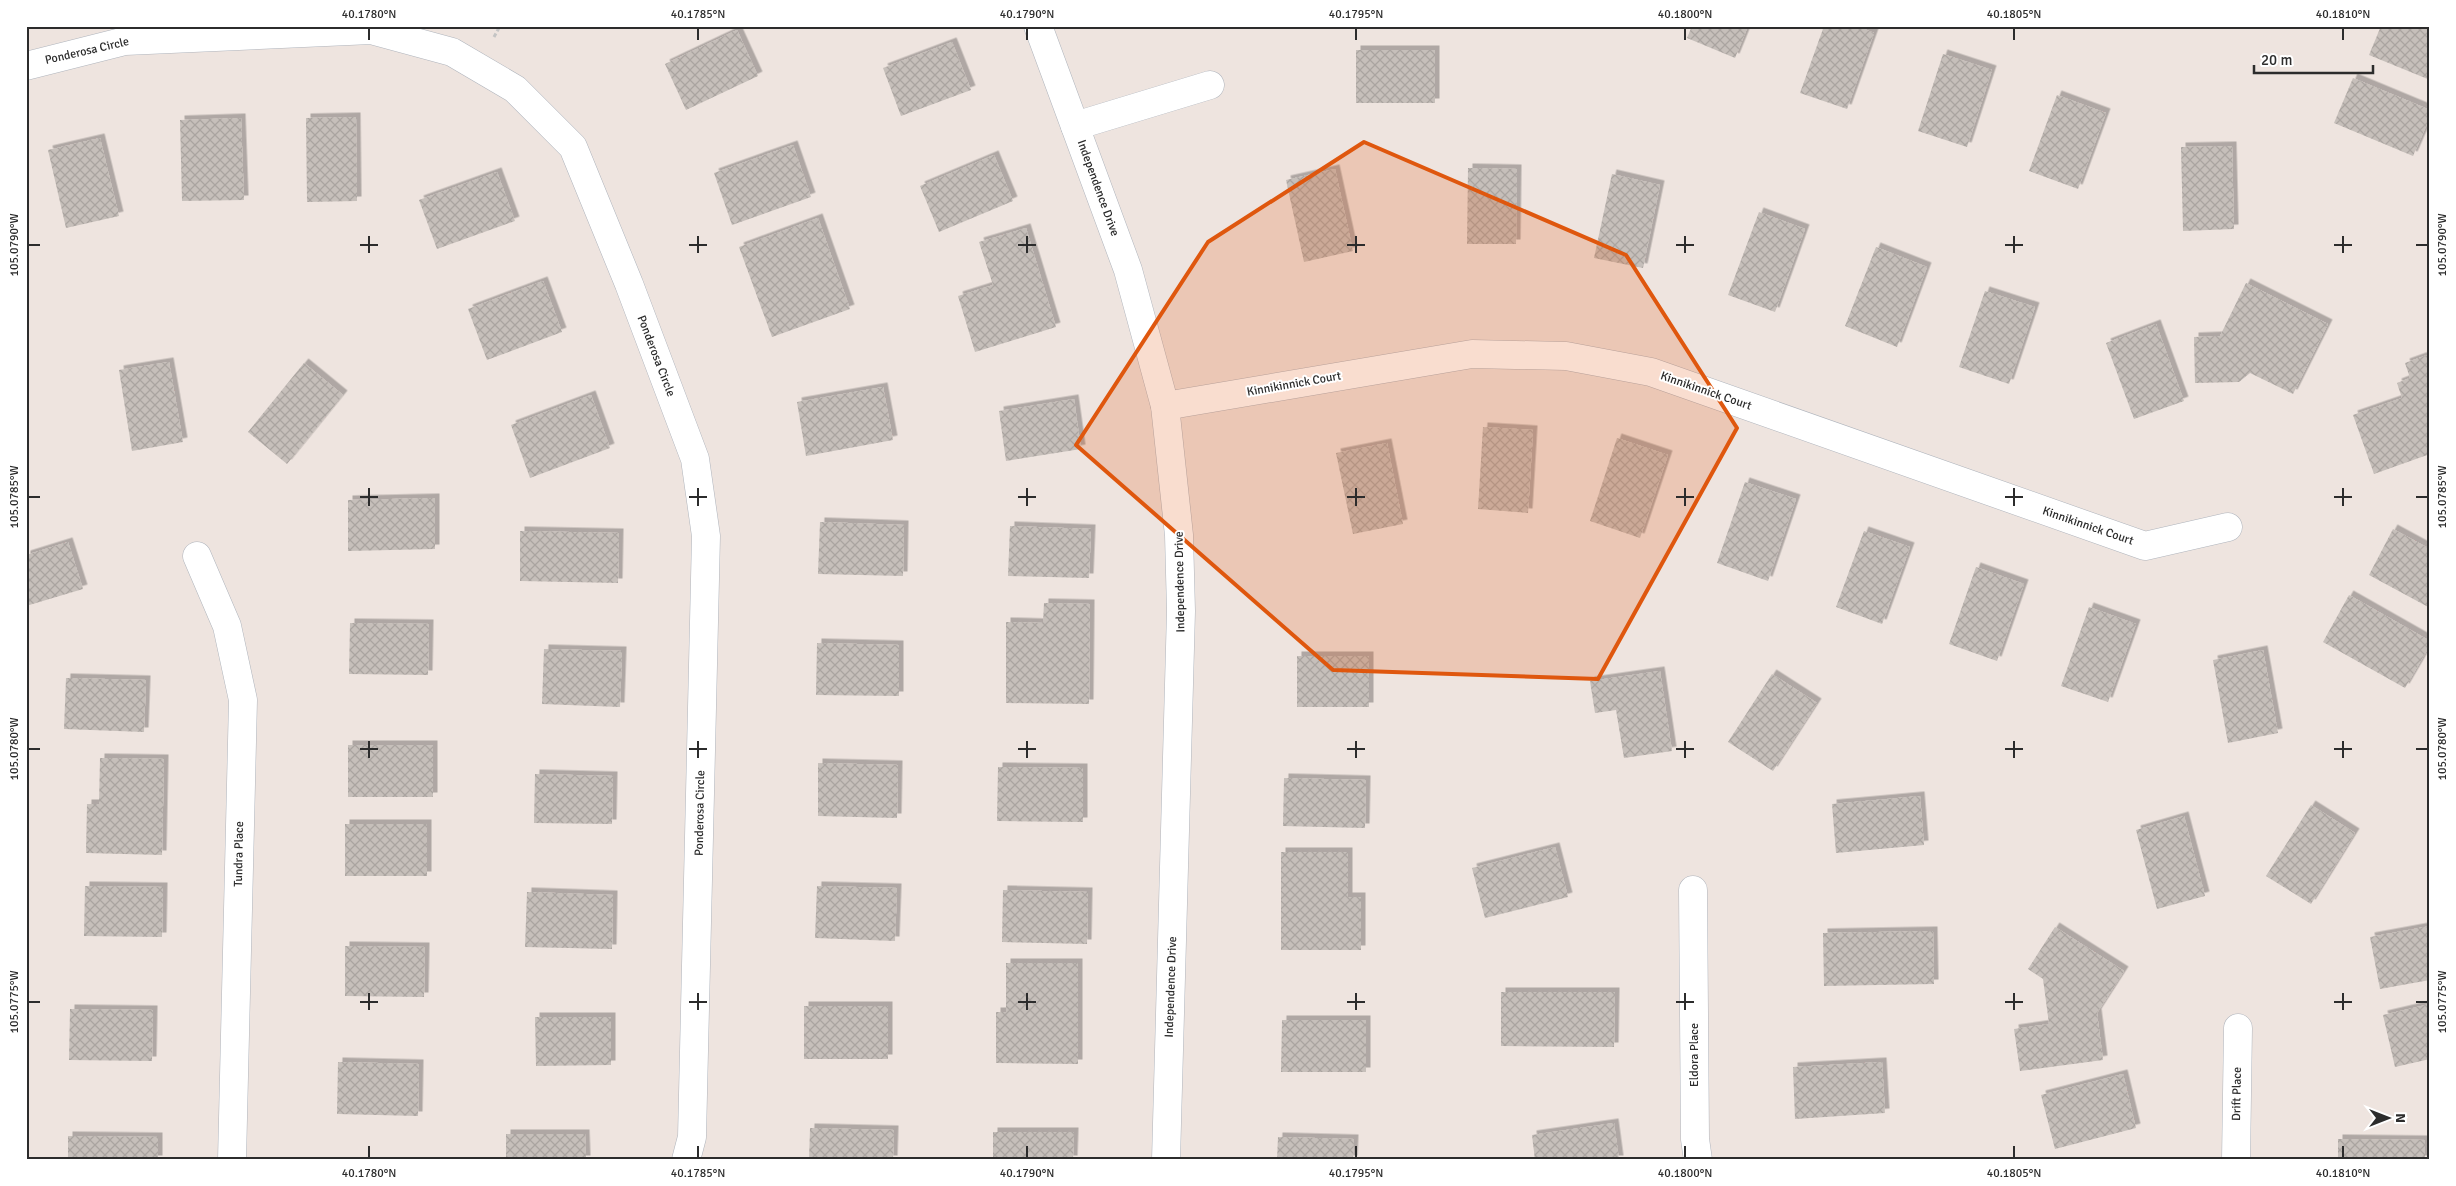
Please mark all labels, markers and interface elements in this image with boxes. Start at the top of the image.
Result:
text: 40.1780°N [342,7,396,22]
text: 40.1785°N [671,7,725,22]
text: 40.1790°N [1000,7,1054,22]
text: 40.1795°N [1329,7,1383,22]
text: 40.1800°N [1658,7,1712,22]
text: 40.1805°N [1987,7,2041,22]
text: 40.1810°N [2316,7,2370,22]
street label: Ponderosa Circle [44,34,130,68]
scale bar [2254,42,2372,74]
text: 20 m [2261,51,2292,69]
street label: Independence Drive [1074,138,1122,238]
text: 105.0790°W [7,213,22,277]
text: 105.0790°W [2435,213,2450,277]
street label: Ponderosa Circle [634,313,678,399]
street label: Kinnikinnick Court [1246,368,1342,400]
street label: Kinnikinnick Court [1658,368,1754,414]
text: 105.0785°W [7,465,22,529]
text: 105.0785°W [2435,465,2450,529]
street label: Kinnikinnick Court [2040,503,2136,549]
street label: Independence Drive [1172,531,1188,633]
text: 105.0780°W [7,717,22,781]
text: 105.0780°W [2435,717,2450,781]
street label: Ponderosa Circle [692,770,708,856]
street label: Tundra Place [231,821,247,887]
street label: Independence Drive [1162,936,1180,1038]
text: 105.0775°W [7,970,22,1034]
text: 105.0775°W [2435,970,2450,1034]
street label: Eldora Place [1687,1023,1702,1087]
street label: Drift Place [2229,1067,2245,1121]
north arrow [2364,1094,2414,1144]
text: N [2392,1113,2409,1123]
text: 40.1780°N [342,1166,396,1181]
text: 40.1785°N [671,1166,725,1181]
text: 40.1790°N [1000,1166,1054,1181]
text: 40.1795°N [1329,1166,1383,1181]
text: 40.1800°N [1658,1166,1712,1181]
text: 40.1805°N [1987,1166,2041,1181]
text: 40.1810°N [2316,1166,2370,1181]

